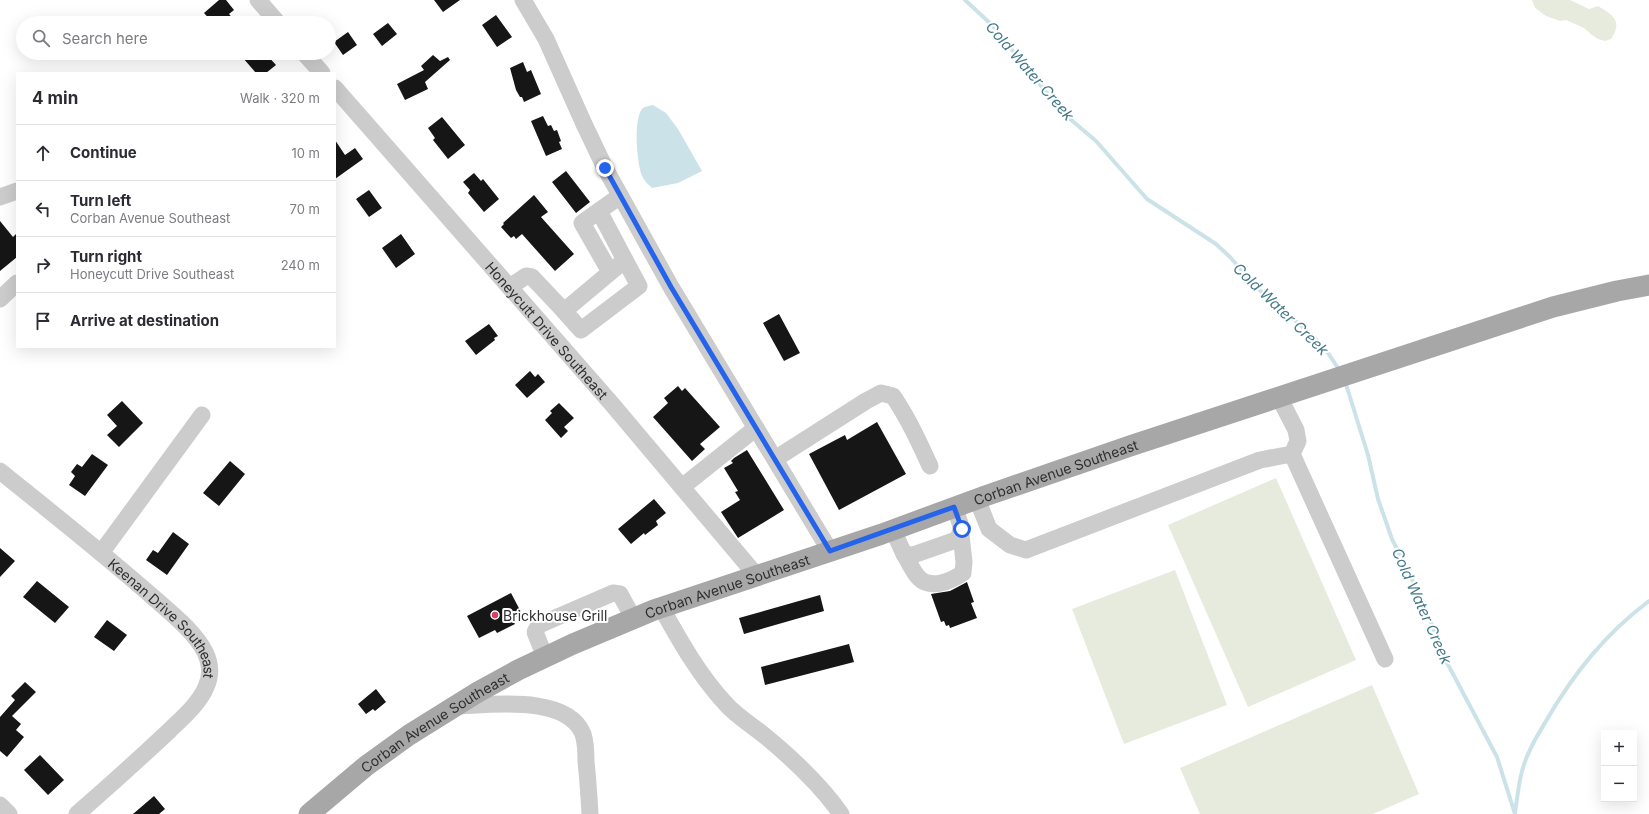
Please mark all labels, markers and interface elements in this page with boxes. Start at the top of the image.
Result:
search box [16,16,336,60]
water label: Cold Water Creek [982,17,1079,125]
icon: search [30,27,52,49]
text: Search here [62,29,148,48]
text: 4 min [32,88,78,108]
text: Walk · 320 m [240,90,320,106]
icon: ahead [32,142,54,164]
text: Continue [70,143,137,162]
text: 10 m [291,145,320,161]
route end [596,159,614,177]
text: Turn left [70,191,131,210]
icon: left [32,198,54,220]
text: 70 m [290,201,320,217]
text: Corban Avenue Southeast [70,210,230,226]
text: Turn right [70,247,142,266]
icon: right [32,254,54,276]
text: 240 m [281,257,320,273]
street label: Honeycutt Drive Southeast [482,258,612,403]
water label: Cold Water Creek [1229,259,1333,360]
text: Honeycutt Drive Southeast [70,266,234,282]
icon: arrive [32,310,54,332]
text: Arrive at destination [70,311,219,330]
street label: Corban Avenue Southeast [971,435,1140,508]
route start [953,520,971,538]
water label: Cold Water Creek [1388,545,1456,668]
street label: Corban Avenue Southeast [642,550,812,622]
street label: Keenan Drive Southeast [105,554,218,680]
place label: Brickhouse Grill [503,607,607,624]
marker: Brickhouse Grill [490,610,500,620]
street label: Corban Avenue Southeast [357,668,512,776]
map controls [1601,730,1637,802]
button: + [1601,730,1637,766]
button: − [1601,766,1637,802]

